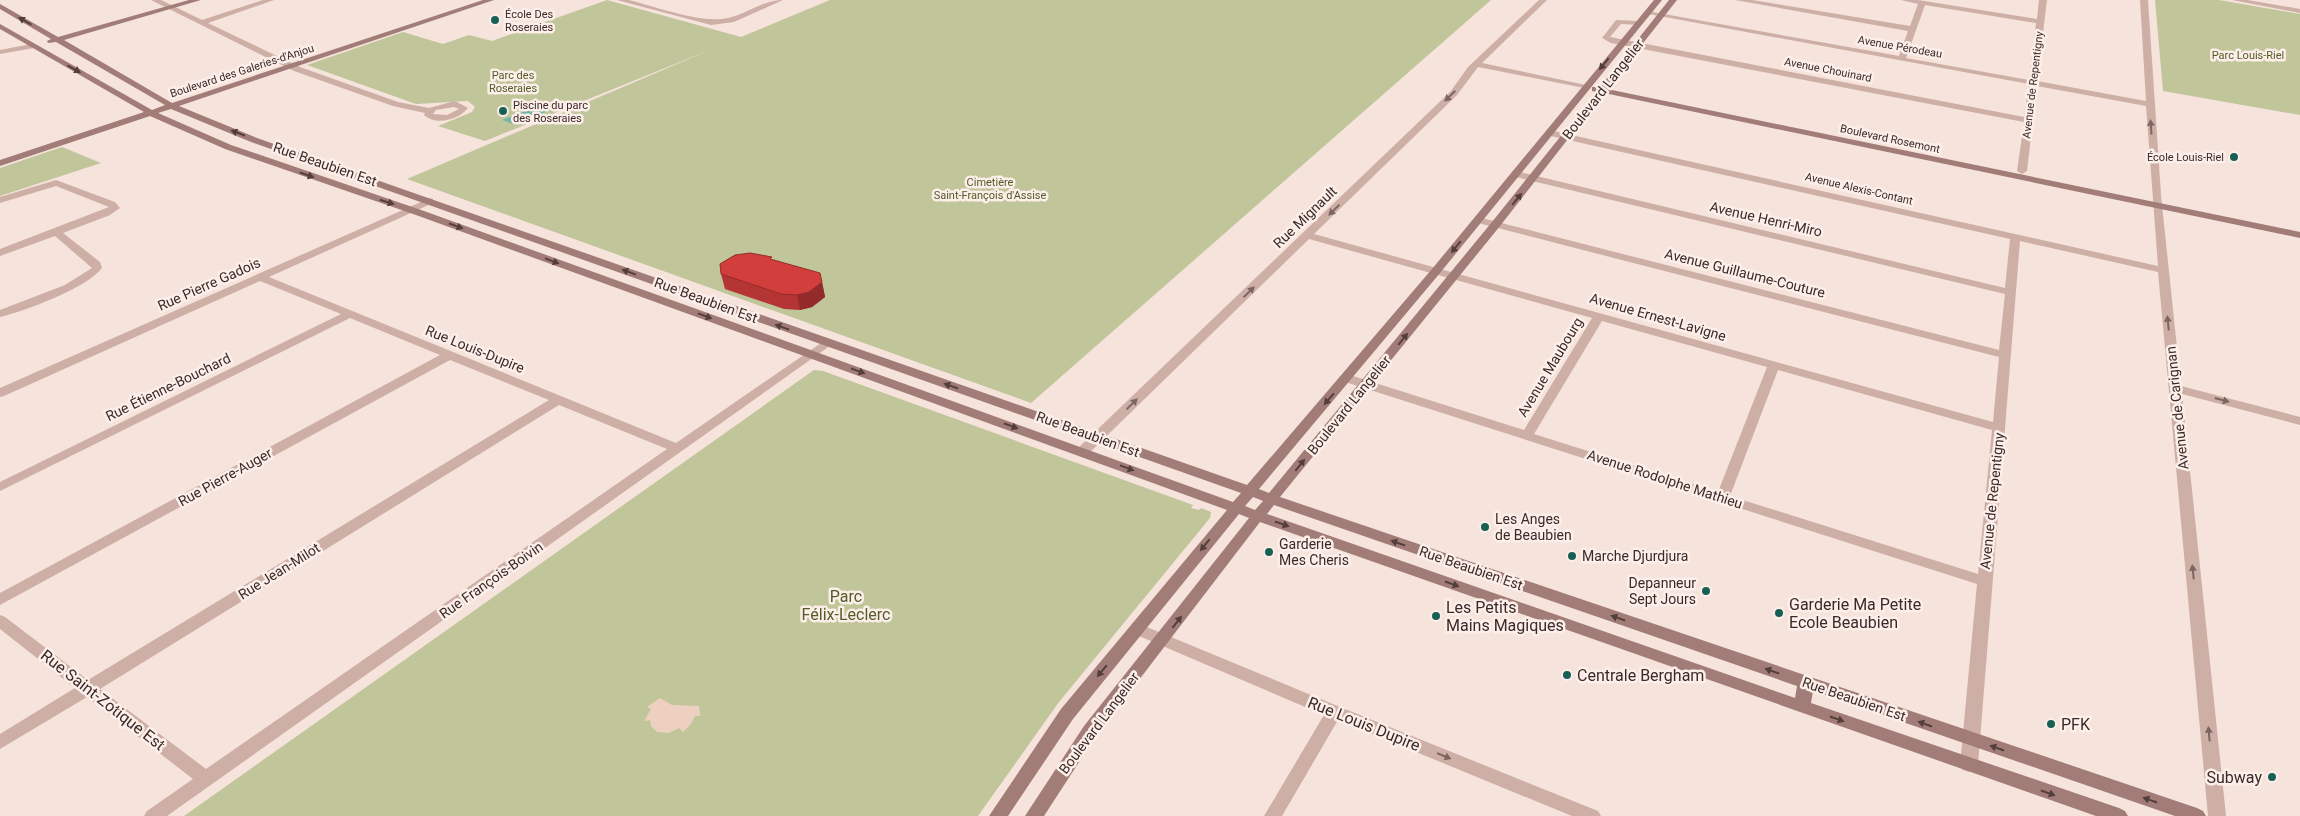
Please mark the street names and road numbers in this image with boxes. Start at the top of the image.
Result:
street label: Avenue de Repentigny [2020,30,2046,139]
street label: Avenue Pérodeau [1857,33,1943,61]
street label: Boulevard Langelier [1559,36,1647,142]
street label: Boulevard des Galeries-d'Anjou [168,42,316,100]
street label: Avenue Chouinard [1783,55,1873,85]
street label: Boulevard Rosemont [1839,122,1941,156]
street label: Rue Beaubien Est [271,139,379,189]
street label: Avenue Alexis-Contant [1804,170,1914,208]
street label: Rue Mignault [1270,183,1340,251]
street label: Avenue Henri-Miro [1708,198,1824,240]
street label: Avenue Guillaume-Couture [1663,245,1827,301]
street label: Rue Pierre Gadois [155,254,263,314]
street label: Rue Beaubien Est [652,274,760,326]
street label: Avenue Ernest-Lavigne [1588,290,1728,344]
street label: Avenue Maubourg [1514,315,1586,419]
street label: Rue Louis-Dupire [423,322,527,376]
street label: Avenue de Carignan [2163,346,2191,470]
street label: Rue Étienne-Bouchard [103,349,233,424]
street label: Boulevard Langelier [1304,352,1394,458]
street label: Rue Beaubien Est [1034,408,1142,460]
street label: Avenue de Repentigny [1977,432,2007,570]
street label: Rue Pierre-Auger [175,445,275,509]
street label: Avenue Rodolphe Mathieu [1585,446,1745,512]
street label: Rue François-Boivin [436,538,546,622]
street label: Rue Jean-Milot [235,539,323,602]
street label: Rue Beaubien Est [1417,543,1525,593]
street label: Rue Saint-Zotique Est [37,646,169,754]
street label: Boulevard Langelier [1056,669,1142,777]
street label: Rue Beaubien Est [1800,674,1908,724]
street label: Rue Louis Dupire [1305,693,1423,755]

